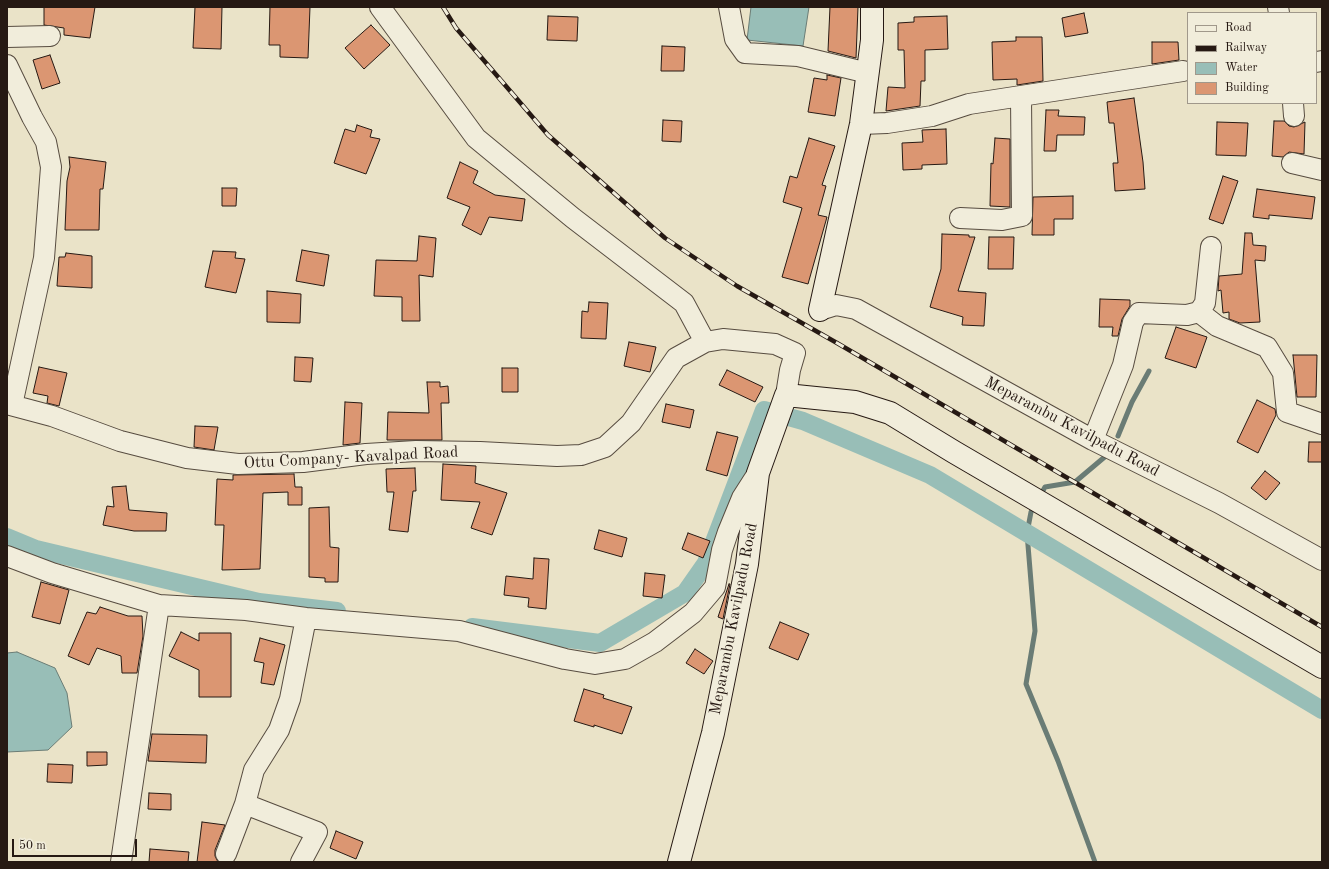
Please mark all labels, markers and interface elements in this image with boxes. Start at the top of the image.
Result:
legend [1187,12,1317,104]
text: Road [1225,22,1252,34]
text: Railway [1225,42,1267,54]
text: Water [1225,62,1257,74]
text: Building [1225,82,1269,94]
street label: Meparambu Kavilpadu Road [981,373,1163,481]
street label: Ottu Company- Kavalpad Road [243,443,459,473]
street label: Meparambu Kavilpadu Road [706,521,762,717]
scale bar [14,831,139,857]
text: 50 m [19,840,46,852]

